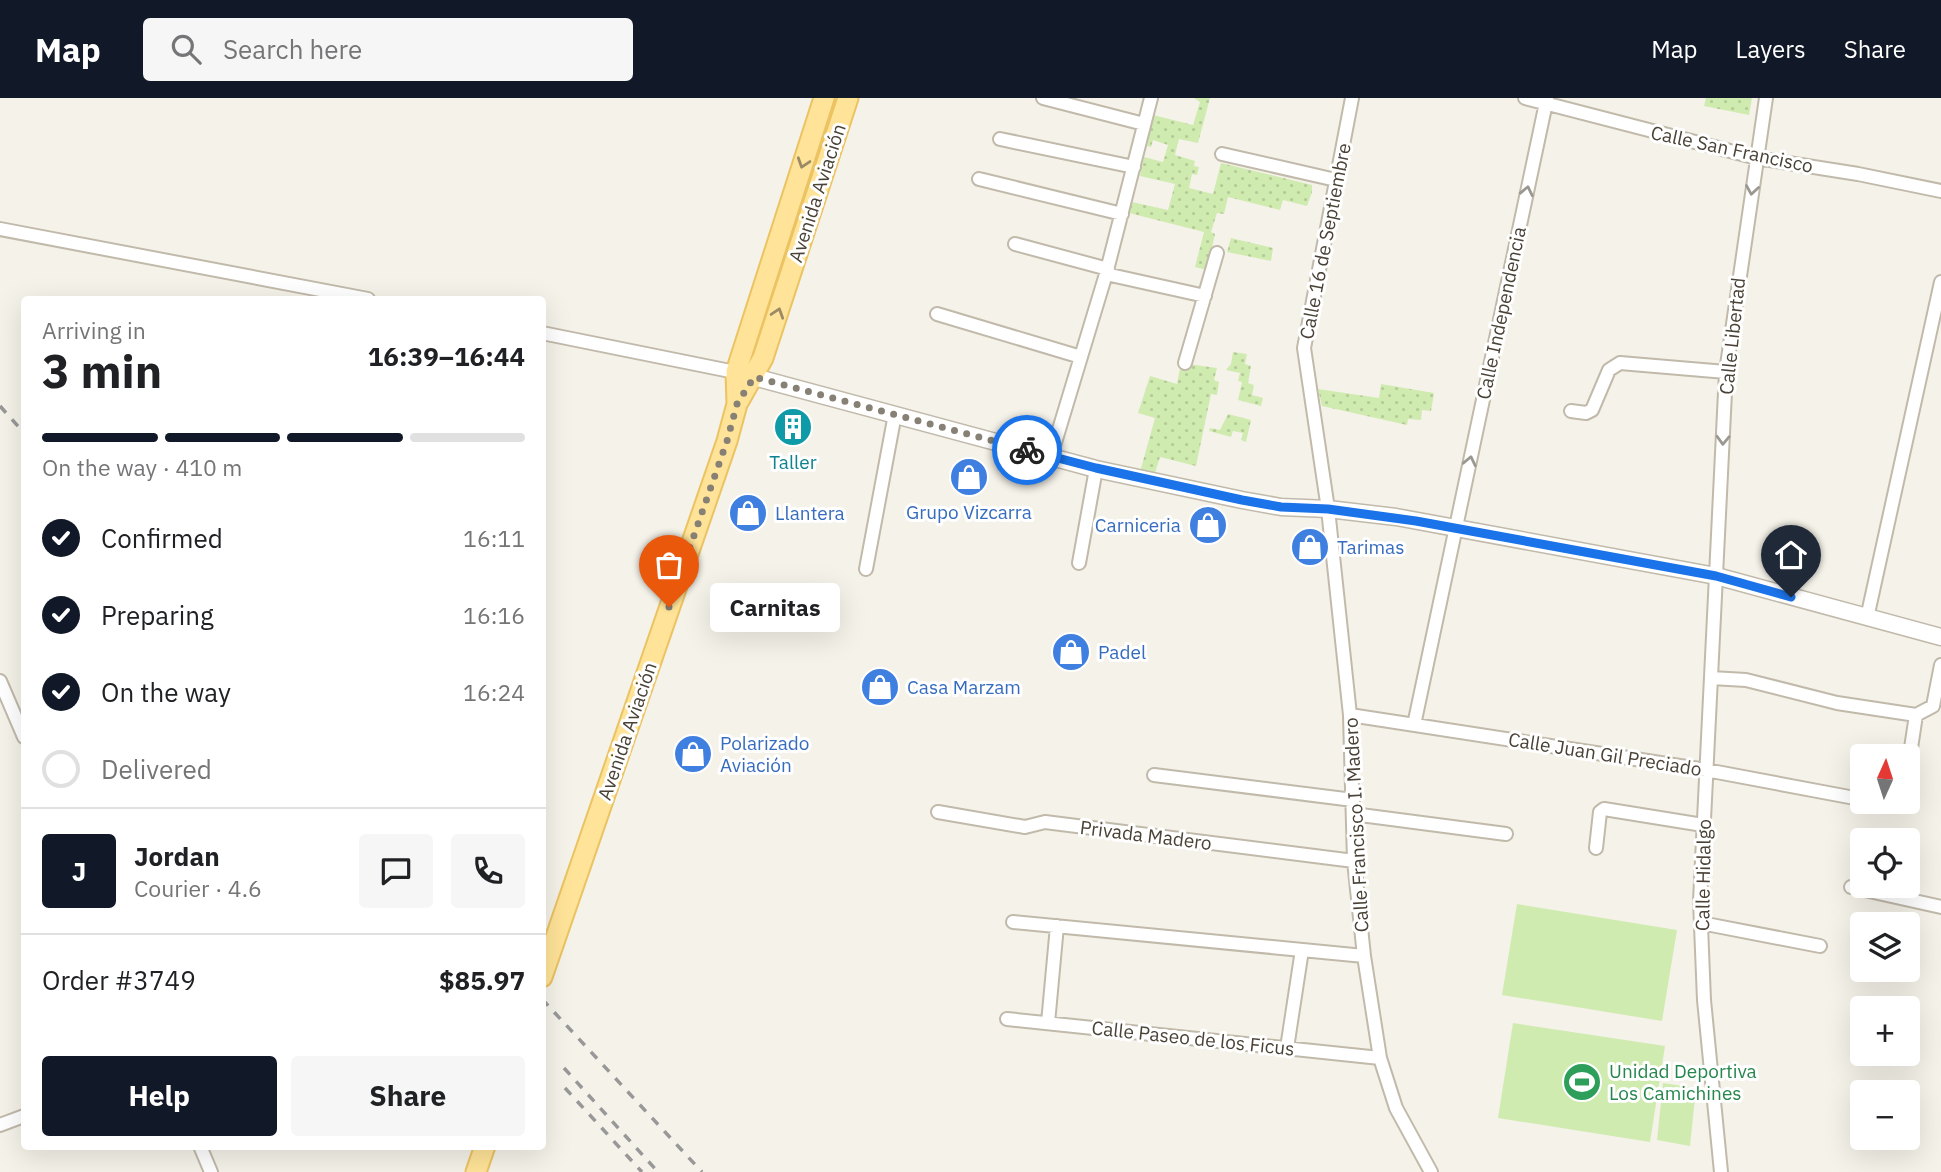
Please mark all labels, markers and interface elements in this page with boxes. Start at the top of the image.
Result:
search box [143,18,633,81]
text: Map [35,28,101,71]
icon: search [167,30,205,68]
text: Search here [223,32,362,66]
text: Map [1651,33,1698,65]
text: Layers [1736,33,1806,65]
text: Share [1844,33,1906,65]
street label: Calle San Francisco [1649,120,1815,178]
street label: Avenida Aviación [783,121,851,265]
street label: Calle 16 de Septiembre [1294,141,1356,341]
one-way arrow [797,157,812,169]
one-way arrow [1745,184,1760,196]
one-way arrow [1518,185,1533,197]
street label: Calle Independencia [1471,224,1531,402]
street label: Calle Libertad [1714,276,1750,396]
one-way arrow [769,307,784,319]
text: Arriving in [42,315,146,345]
text: 16:39–16:44 [368,339,525,373]
text: 3 min [42,341,162,401]
building icon: Taller [772,406,814,448]
courier [992,415,1062,485]
icon: bike [1008,431,1046,469]
one-way arrow [1715,434,1730,445]
place label: Taller [769,450,817,474]
text: On the way · 410 m [42,452,242,482]
one-way arrow [1461,455,1476,467]
shop icon: Grupo Vizcarra [948,456,990,498]
shop icon: Llantera [727,492,769,534]
place label: Grupo Vizcarra [906,500,1032,524]
place label: Llantera [775,501,845,525]
shop icon: Carniceria [1187,504,1229,546]
place label: Carniceria [1095,513,1181,537]
icon: check [42,519,80,557]
text: Confirmed [101,521,223,555]
text: 16:11 [463,523,525,553]
pin [1761,525,1821,597]
shop icon: Tarimas [1289,526,1331,568]
pin [639,535,699,607]
place label: Tarimas [1337,535,1404,559]
icon: home [1772,536,1810,574]
icon: bag [650,546,688,584]
callout: Carnitas [711,582,840,632]
text: Carnitas [729,592,821,622]
icon: check [42,596,80,634]
text: Preparing [101,598,214,632]
text: 16:16 [463,600,525,630]
shop icon: Padel [1050,631,1092,673]
place label: Padel [1098,640,1146,664]
street label: Avenida Aviación [592,659,662,803]
shop icon: Casa Marzam [859,666,901,708]
icon: check [42,673,80,711]
text: On the way [101,675,231,709]
place label: Casa Marzam [907,675,1021,699]
text: 16:24 [463,677,525,707]
street label: Calle Francisco I. Madero [1338,717,1374,933]
street label: Calle Juan Gil Preciado [1507,727,1703,781]
place label: Polarizado Aviación [720,731,809,777]
shop icon: Polarizado Aviación [672,733,714,775]
north arrow [1850,744,1920,814]
map controls [1850,744,1920,1150]
text: Delivered [101,752,212,786]
street label: Privada Madero [1079,815,1213,855]
street label: Calle Hidalgo [1690,819,1716,931]
button: locate [1850,828,1920,898]
button: chat [359,834,433,908]
button: phone [451,834,525,908]
text: Jordan [134,839,220,873]
text: J [72,854,86,888]
text: Courier · 4.6 [134,873,262,903]
button: layers [1850,912,1920,982]
text: Order #3749 [42,963,196,997]
text: $85.97 [439,963,525,997]
button: + [1850,996,1920,1066]
street label: Calle Paseo de los Ficus [1090,1015,1296,1061]
button: Help [42,1056,277,1136]
button: Share [291,1056,525,1136]
place label: Unidad Deportiva Los Camichines [1609,1059,1757,1105]
sports icon: Unidad Deportiva Los Camichines [1561,1061,1603,1103]
button: − [1850,1080,1920,1150]

